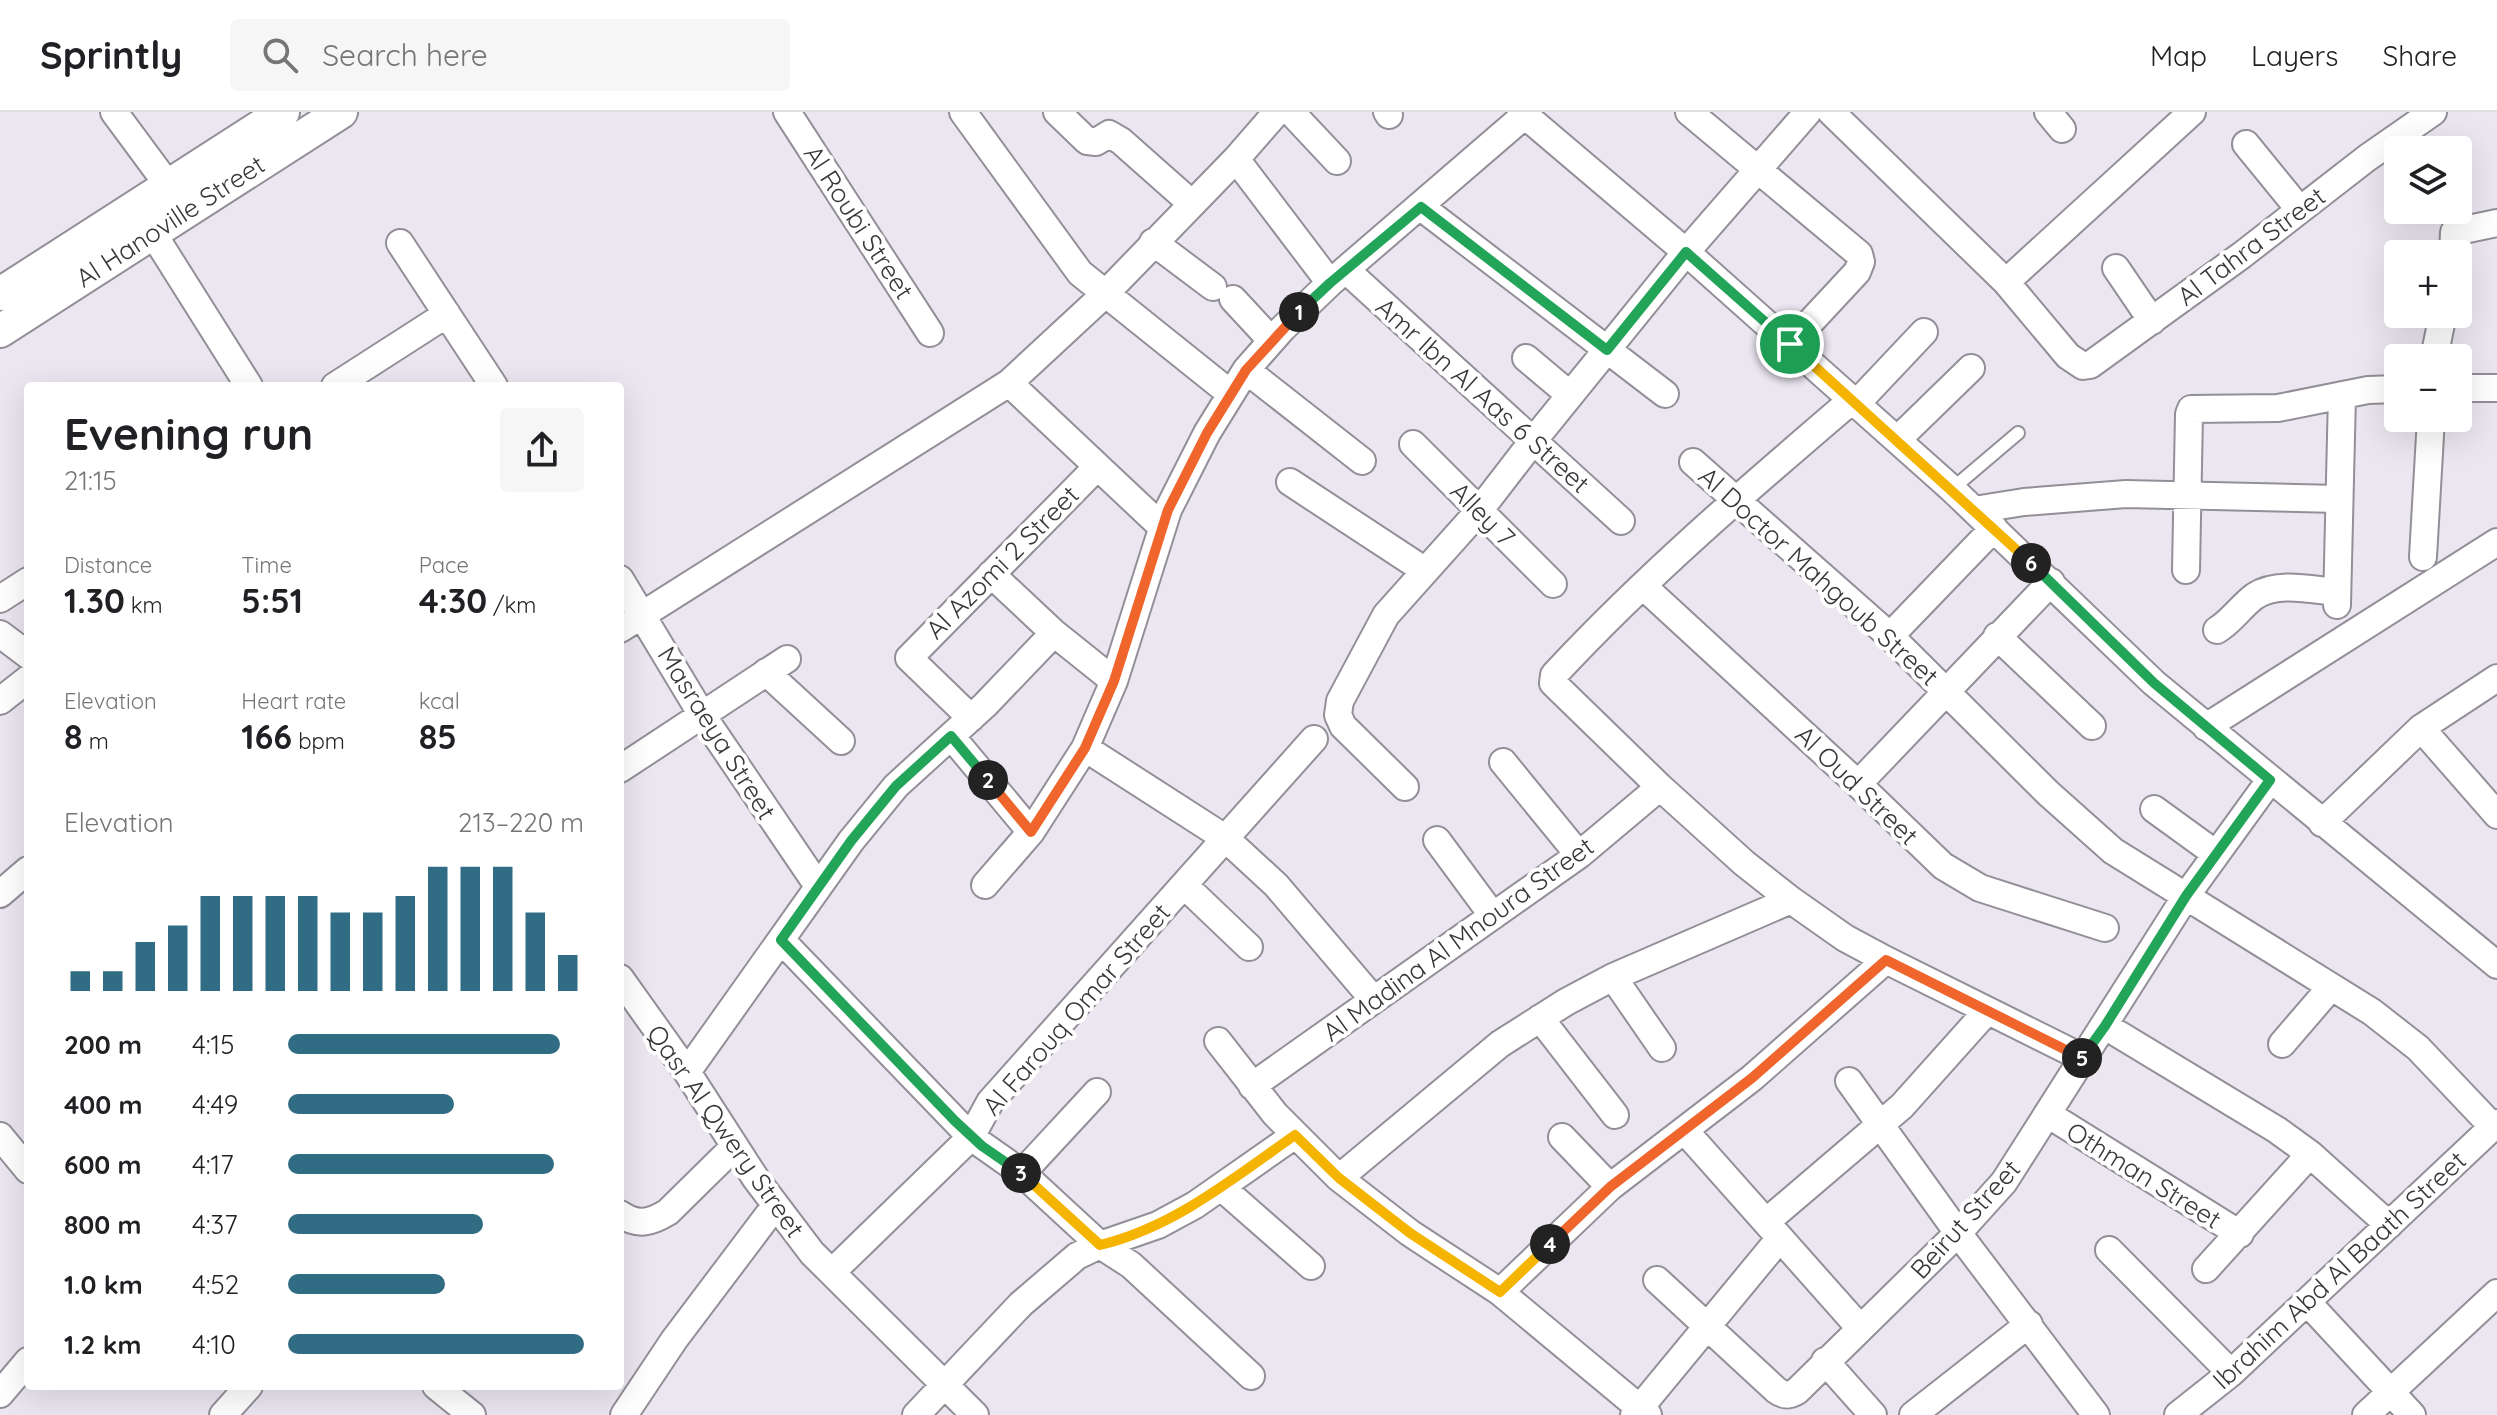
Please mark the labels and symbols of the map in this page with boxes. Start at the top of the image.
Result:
street label: Al Roubi Street [797,139,921,305]
street label: Al Hanoville Street [69,148,271,294]
street label: Al Tahra Street [2170,180,2332,312]
street label: Amr Ibn Al Aas 6 Street [1369,290,1597,500]
pin: 1 [1279,292,1319,332]
pin [1756,310,1824,378]
street label: Al Doctor Mahgoub Street [1692,459,1946,693]
street label: Alley 7 [1444,475,1522,553]
street label: Al Azomi 2 Street [918,478,1086,646]
pin: 6 [2011,543,2051,583]
street label: Masraeya Street [651,640,783,826]
street label: Al Oud Street [1789,718,1925,852]
pin: 2 [968,760,1008,800]
street label: Al Madina Al Mnoura Street [1316,830,1600,1048]
street label: Al Farouq Omar Street [975,896,1177,1122]
street label: Qasr Al Qwery Street [640,1018,812,1244]
pin: 5 [2062,1038,2102,1078]
street label: Othman Street [2061,1114,2227,1236]
street label: Ibrahim Abd Al Baath Street [2205,1144,2473,1396]
pin: 3 [1001,1153,1041,1193]
street label: Beirut Street [1903,1153,2027,1285]
pin: 4 [1530,1224,1570,1264]

